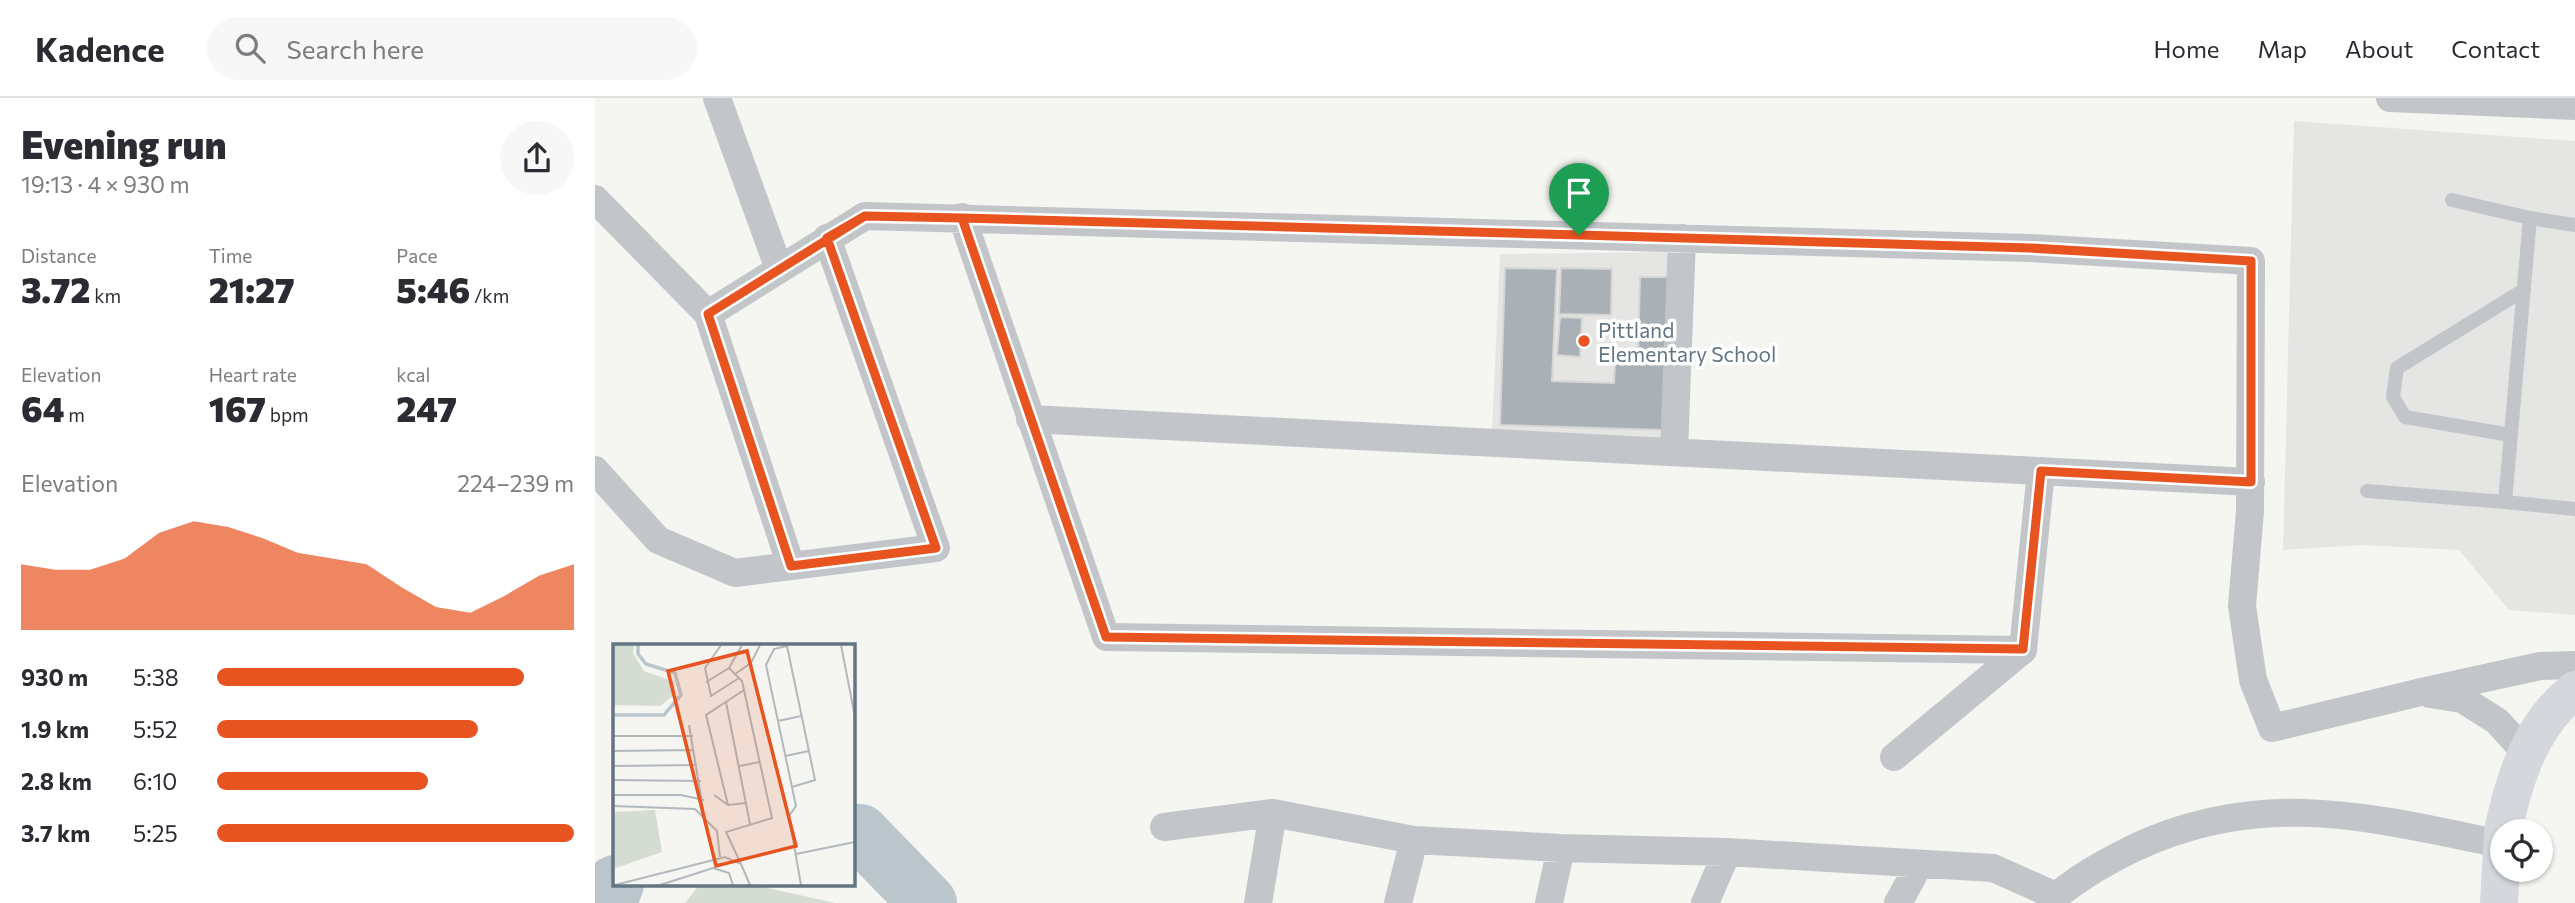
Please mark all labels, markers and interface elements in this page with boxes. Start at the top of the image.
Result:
search box [207,17,697,80]
text: Kadence [35,28,165,69]
icon: search [231,29,269,67]
text: Search here [287,33,424,64]
text: Home [2154,34,2220,63]
text: Map [2258,34,2307,63]
text: About [2345,34,2413,63]
text: Contact [2451,34,2540,63]
text: Evening run [21,120,227,167]
button: share [500,121,574,195]
pin [1549,163,1609,235]
text: 19:13 · 4 × 930 m [21,170,190,198]
icon: arrive [1560,174,1598,212]
text: Distance [21,244,97,267]
text: Time [209,244,252,267]
text: Pace [396,244,438,267]
text: 3.72 [21,267,91,310]
text: 21:27 [209,267,295,310]
text: 5:46 [396,267,470,310]
text: km [91,284,121,307]
text: /km [470,284,509,307]
place label: Pittland Elementary School [1598,317,1776,366]
marker: Pittland Elementary School [1576,333,1592,349]
text: Elevation [21,363,101,386]
text: Heart rate [209,363,297,386]
text: kcal [396,363,430,386]
text: 64 [21,386,65,429]
text: 167 [209,386,266,429]
text: 247 [396,386,457,429]
text: m [65,403,85,426]
text: bpm [266,403,309,426]
text: Elevation [21,469,118,497]
text: 224–239 m [457,469,574,497]
inset map [613,644,854,886]
text: 930 m [21,663,88,691]
text: 5:38 [133,663,179,691]
text: 1.9 km [21,715,89,743]
text: 5:52 [133,715,178,743]
text: 2.8 km [21,767,92,795]
text: 6:10 [133,767,177,795]
text: 3.7 km [21,819,90,847]
text: 5:25 [133,819,178,847]
map controls [2490,819,2553,882]
button: locate [2490,819,2553,882]

